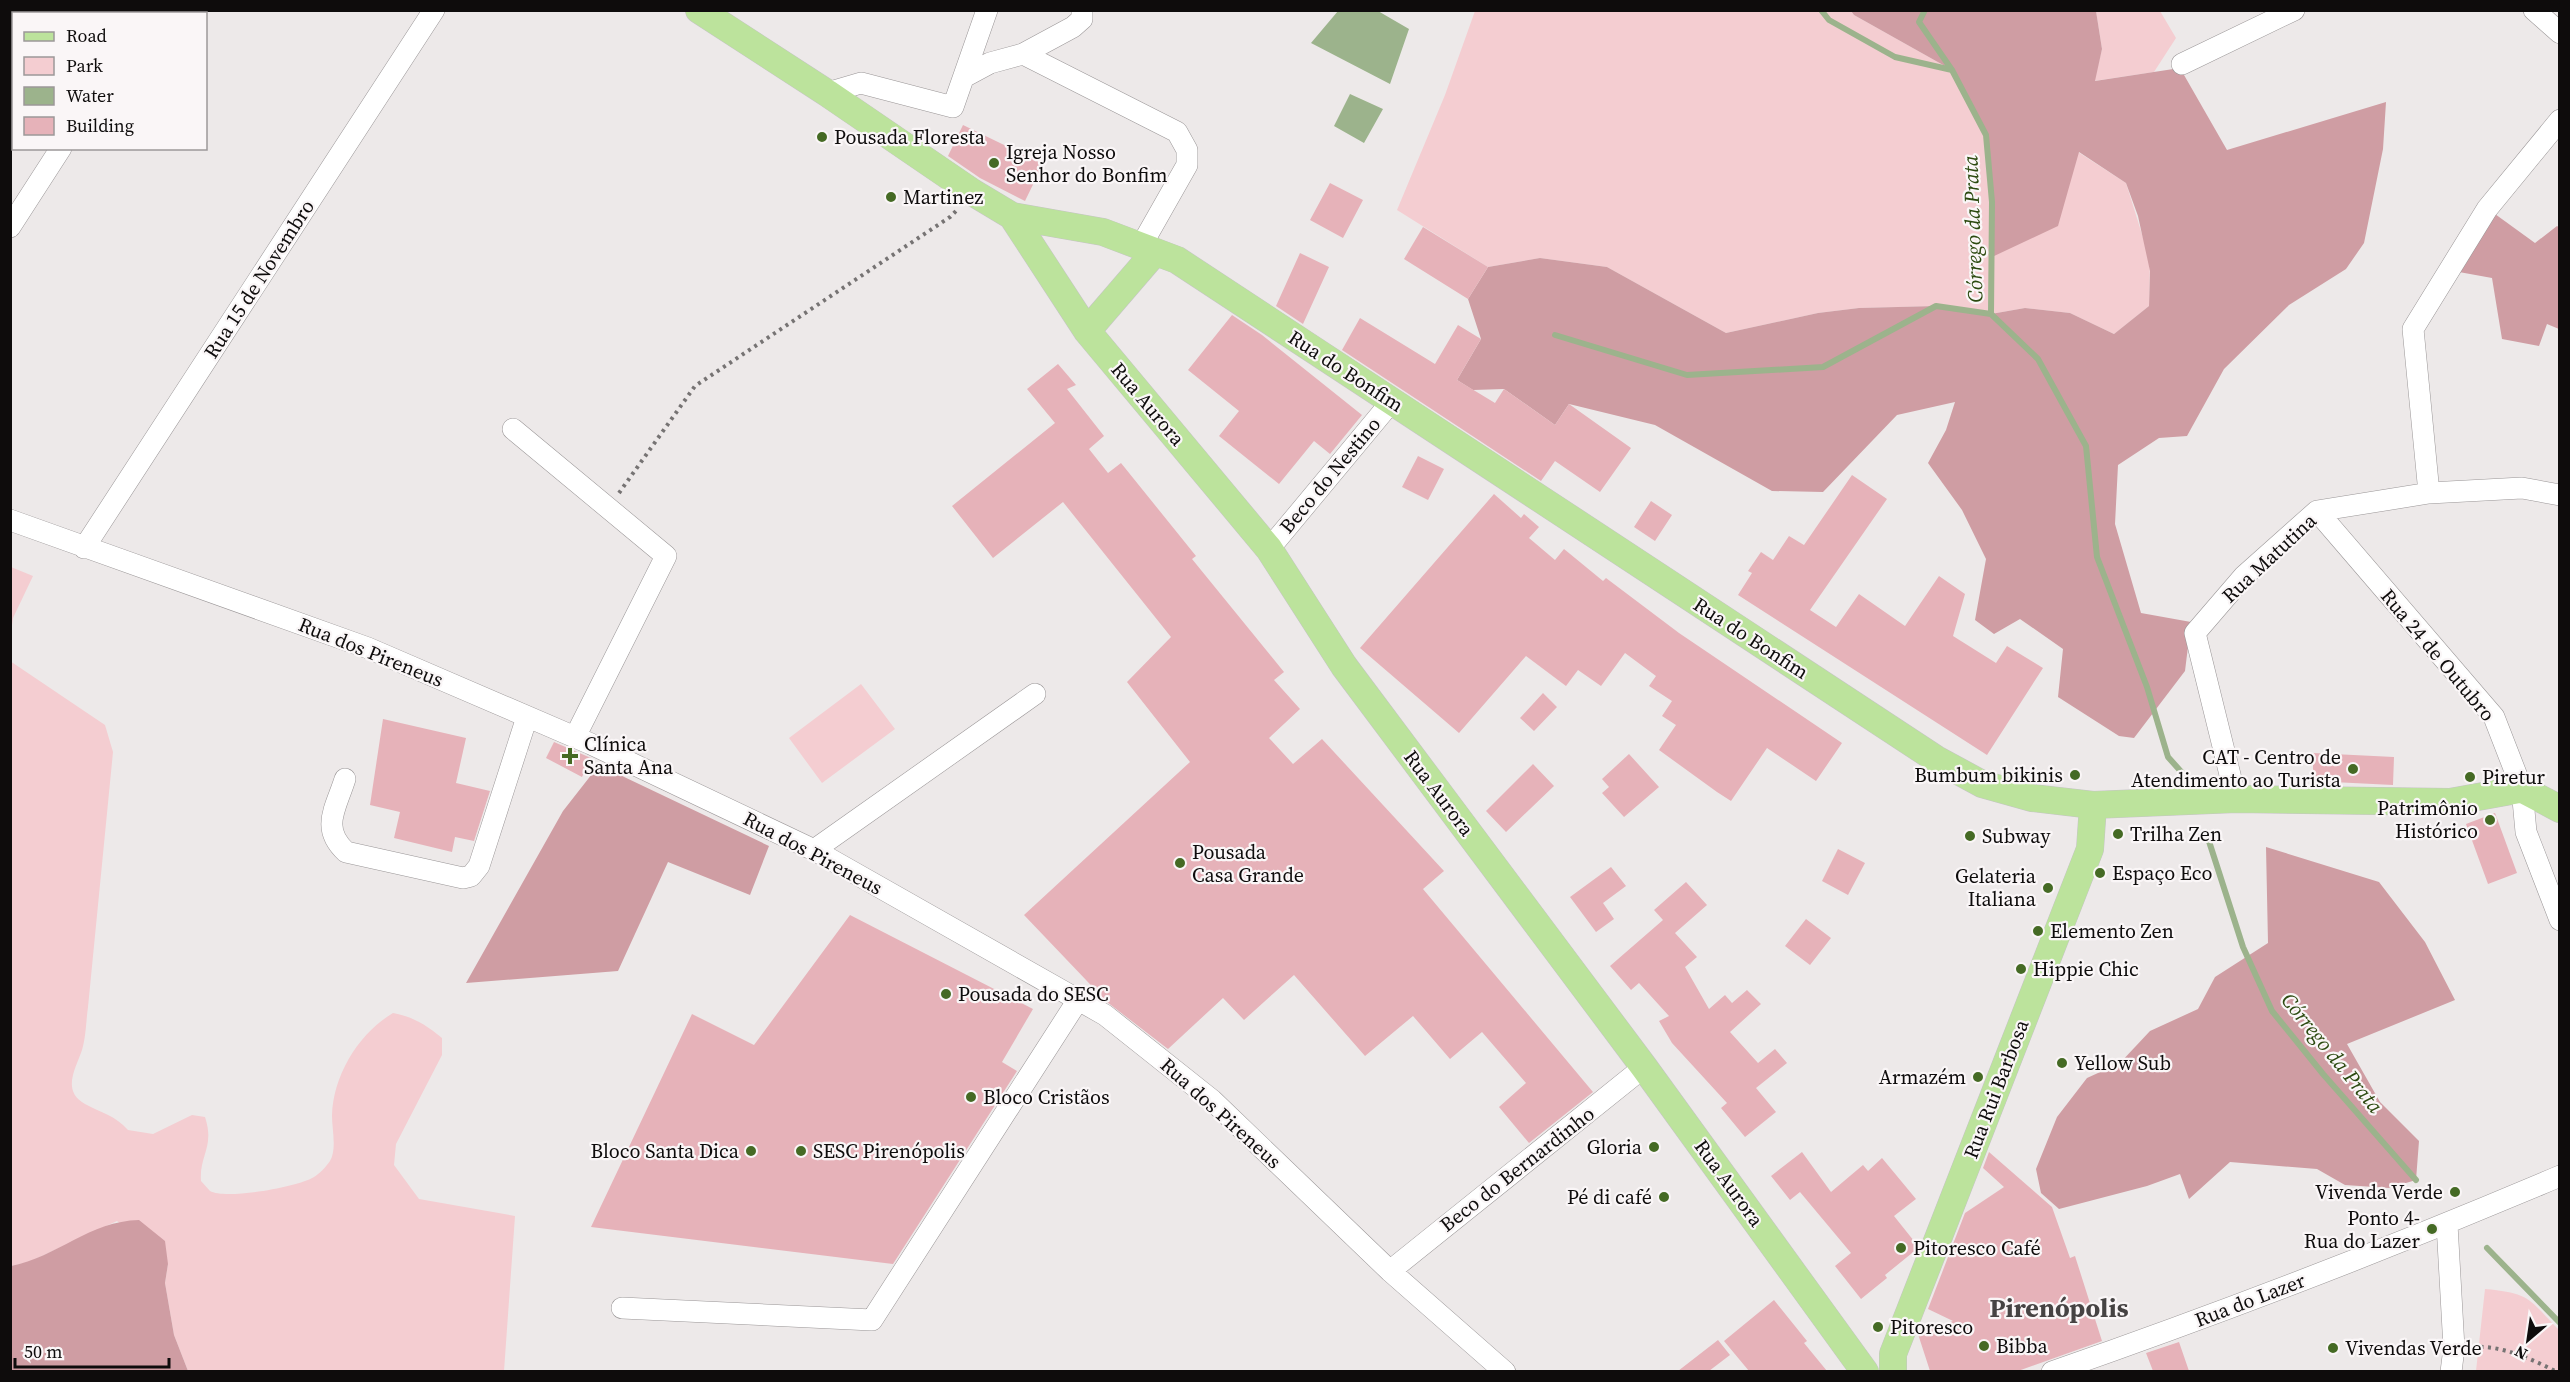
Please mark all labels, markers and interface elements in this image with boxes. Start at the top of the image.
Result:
legend [12,12,207,150]
text: Road [66,23,107,48]
text: Park [66,53,103,78]
text: Water [66,83,114,108]
text: Building [66,113,134,138]
place label: Pousada Floresta [834,123,986,151]
marker: Pousada Floresta [815,130,829,144]
place label: Igreja Nosso Senhor do Bonfim [1006,138,1168,189]
water label: Córrego da Prata [1955,155,1990,303]
marker: Igreja Nosso Senhor do Bonfim [987,156,1001,170]
place label: Martinez [903,183,983,211]
marker: Martinez [884,190,898,204]
street label: Rua 15 de Novembro [197,194,321,364]
street label: Rua do Bonfim [1283,323,1409,419]
street label: Rua Aurora [1105,356,1192,452]
street label: Beco do Nestino [1273,411,1387,539]
street label: Rua Matutina [2216,506,2323,609]
street label: Rua 24 de Outubro [2374,583,2502,727]
street label: Rua do Bonfim [1688,590,1814,686]
street label: Rua dos Pireneus [294,610,448,694]
place label: Clínica Santa Ana [584,730,674,781]
place label: CAT - Centro de Atendimento ao Turista [2131,743,2342,794]
street label: Rua Aurora [1397,744,1481,843]
marker: Clínica Santa Ana [561,747,579,765]
place label: Bumbum bikinis [1914,761,2063,789]
marker: CAT - Centro de Atendimento ao Turista [2346,762,2360,776]
place label: Piretur [2482,763,2546,791]
marker: Bumbum bikinis [2068,768,2082,782]
marker: Piretur [2463,770,2477,784]
place label: Patrimônio Histórico [2377,794,2478,845]
street label: Rua dos Pireneus [738,804,888,902]
marker: Patrimônio Histórico [2483,813,2497,827]
place label: Trilha Zen [2130,820,2222,848]
place label: Subway [1982,822,2051,850]
marker: Trilha Zen [2111,827,2125,841]
marker: Subway [1963,829,1977,843]
place label: Pousada Casa Grande [1192,838,1304,889]
marker: Pousada Casa Grande [1173,856,1187,870]
place label: Espaço Eco [2112,859,2213,887]
place label: Gelateria Italiana [1955,862,2037,913]
marker: Espaço Eco [2093,866,2107,880]
marker: Gelateria Italiana [2041,881,2055,895]
place label: Elemento Zen [2050,917,2174,945]
marker: Elemento Zen [2031,924,2045,938]
place label: Hippie Chic [2033,955,2139,983]
marker: Hippie Chic [2014,962,2028,976]
place label: Pousada do SESC [958,980,1109,1008]
water label: Córrego da Prata [2275,986,2390,1119]
marker: Pousada do SESC [939,987,953,1001]
street label: Rua Rui Barbosa [1957,1015,2036,1162]
place label: Yellow Sub [2074,1049,2171,1077]
street label: Rua dos Pireneus [1154,1051,1288,1175]
marker: Yellow Sub [2055,1056,2069,1070]
place label: Armazém [1879,1063,1966,1091]
marker: Armazém [1971,1070,1985,1084]
place label: Bloco Cristãos [983,1083,1110,1111]
marker: Bloco Cristãos [964,1090,978,1104]
street label: Beco do Bernardinho [1434,1100,1600,1238]
place label: Gloria [1587,1133,1643,1161]
street label: Rua Aurora [1688,1134,1771,1233]
place label: Bloco Santa Dica [591,1137,740,1165]
place label: SESC Pirenópolis [813,1137,965,1165]
marker: Gloria [1647,1140,1661,1154]
marker: Bloco Santa Dica [744,1144,758,1158]
marker: SESC Pirenópolis [794,1144,808,1158]
place label: Vivenda Verde [2315,1178,2443,1206]
place label: Pé di café [1567,1183,1652,1211]
marker: Vivenda Verde [2448,1185,2462,1199]
marker: Pé di café [1657,1190,1671,1204]
place label: Ponto 4- Rua do Lazer [2304,1204,2421,1255]
marker: Ponto 4- Rua do Lazer [2425,1222,2439,1236]
place label: Pitoresco Café [1913,1234,2041,1262]
marker: Pitoresco Café [1894,1241,1908,1255]
street label: Rua do Lazer [2191,1266,2310,1334]
district label: Pirenópolis [1990,1290,2129,1326]
north arrow [2498,1310,2558,1370]
place label: Pitoresco [1890,1313,1973,1341]
marker: Pitoresco [1871,1320,1885,1334]
scale bar [15,1331,170,1369]
place label: Bibba [1996,1332,2048,1360]
place label: Vivendas Verde [2345,1334,2482,1362]
text: 50 m [24,1339,62,1364]
marker: Bibba [1977,1339,1991,1353]
marker: Vivendas Verde [2326,1341,2340,1355]
text: N [2510,1341,2531,1366]

